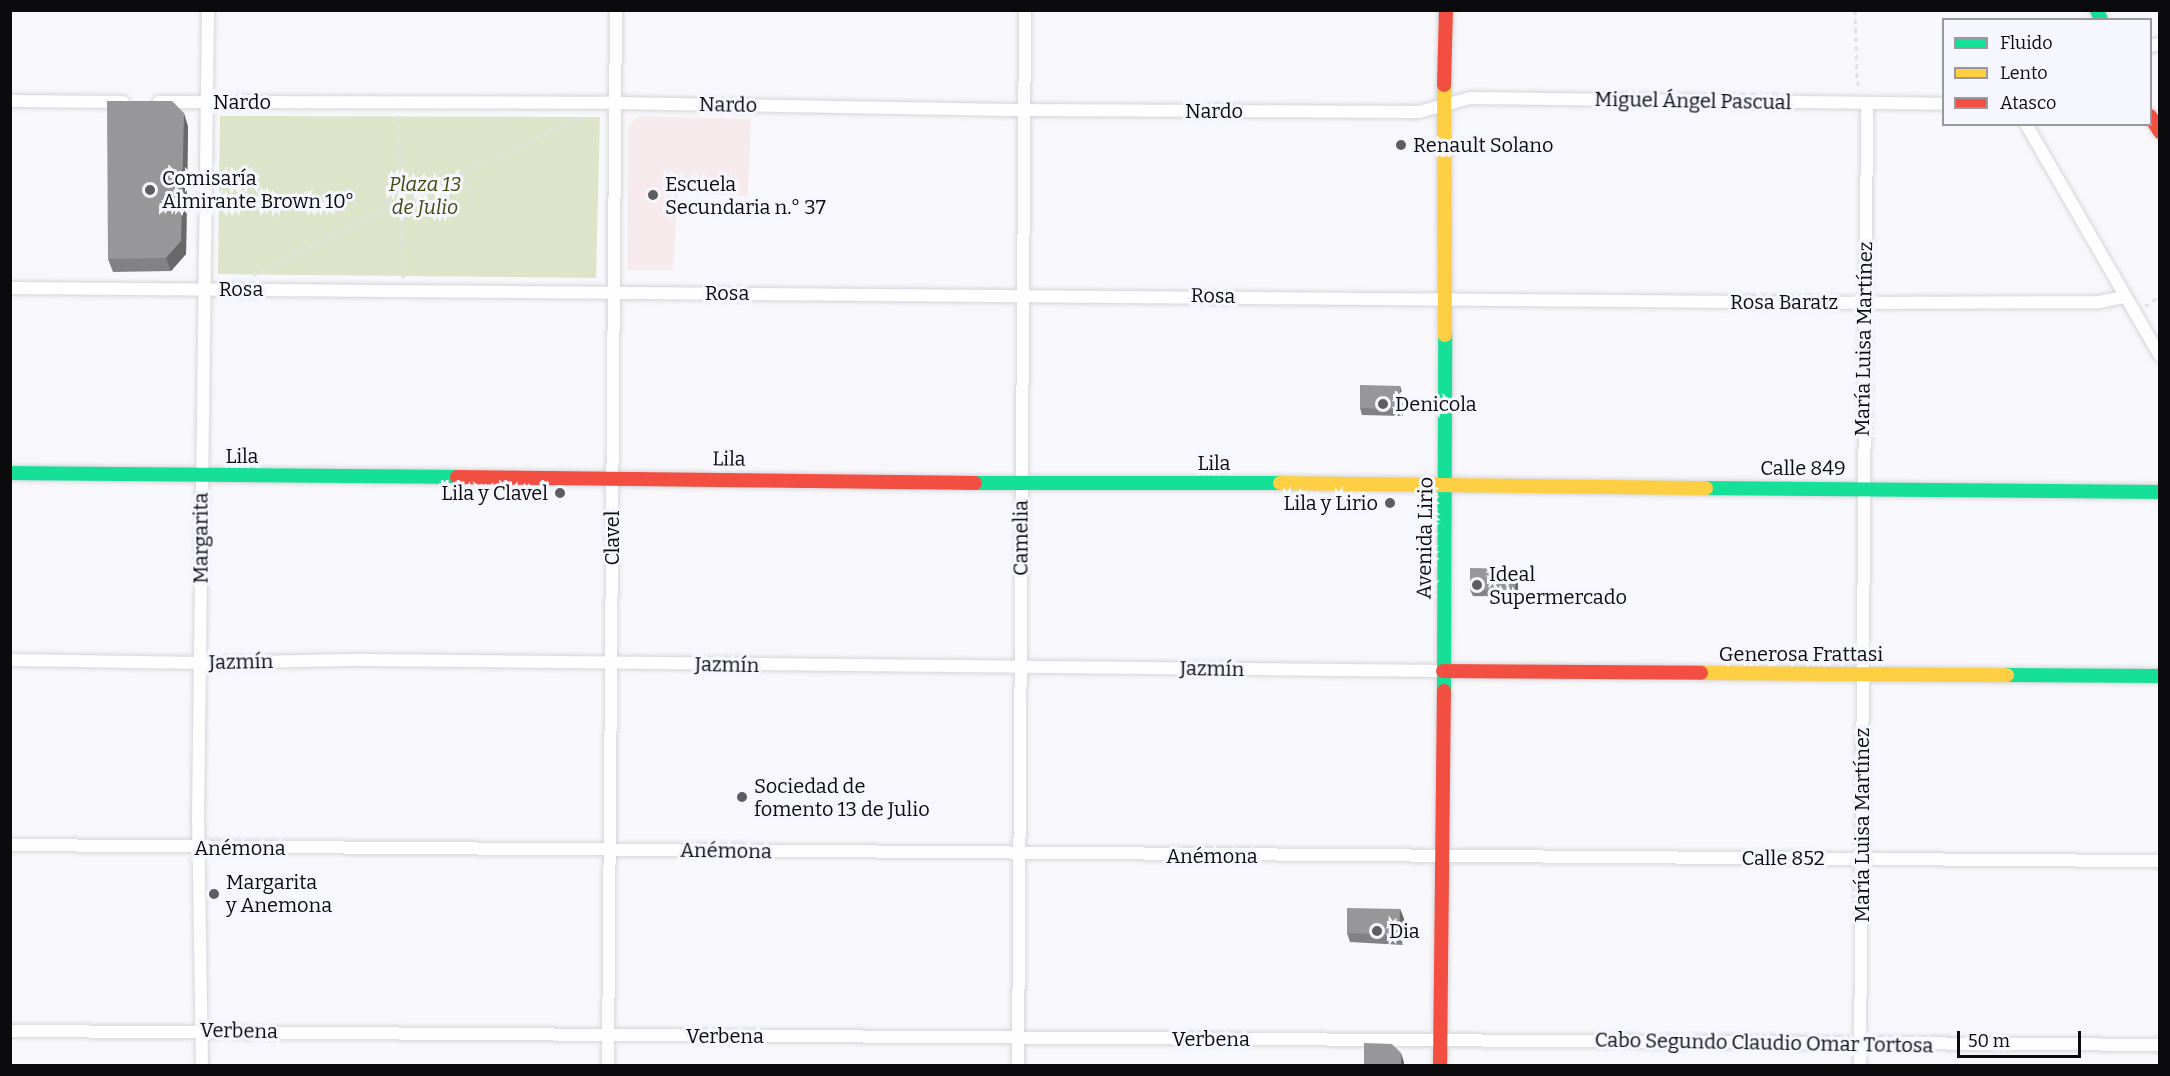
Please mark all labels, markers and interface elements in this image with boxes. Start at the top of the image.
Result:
legend [1942,18,2152,126]
text: Fluido [2000,32,2053,54]
text: Lento [2000,62,2048,84]
street label: Miguel Ángel Pascual [1594,87,1792,115]
street label: Nardo [213,90,271,114]
street label: Nardo [699,92,757,118]
text: Atasco [2000,92,2056,114]
street label: Nardo [1185,99,1243,123]
place label: Renault Solano [1413,133,1553,157]
marker: Renault Solano [1394,138,1408,152]
place label: Comisaría Almirante Brown 10° [162,166,354,213]
place label: Escuela Secundaria n.° 37 [665,172,826,219]
park label: Plaza 13 de Julio [389,173,461,220]
marker: Comisaría Almirante Brown 10° [143,183,157,197]
marker: Escuela Secundaria n.° 37 [646,188,660,202]
street label: María Luisa Martínez [1850,241,1878,437]
street label: Rosa [219,277,263,301]
street label: Rosa [705,281,749,305]
street label: Rosa [1190,284,1236,308]
street label: Rosa Baratz [1730,290,1838,314]
place label: Denicola [1395,392,1477,416]
marker: Denicola [1376,397,1390,411]
street label: Lila [225,444,259,468]
street label: Lila [712,447,746,471]
street label: Lila [1197,451,1231,475]
street label: Calle 849 [1760,456,1846,480]
street label: Avenida Lirio [1412,477,1438,599]
place label: Lila y Clavel [441,481,548,505]
marker: Lila y Clavel [553,486,567,500]
place label: Lila y Lirio [1284,491,1378,515]
street label: Margarita [189,492,213,584]
marker: Lila y Lirio [1383,496,1397,510]
street label: Camelia [1009,500,1033,576]
street label: Clavel [600,510,624,566]
place label: Ideal Supermercado [1489,562,1627,609]
marker: Ideal Supermercado [1470,578,1484,592]
street label: Generosa Frattasi [1719,642,1883,666]
street label: Jazmín [209,649,273,675]
street label: Jazmín [695,652,759,678]
street label: Jazmín [1180,656,1244,682]
street label: María Luisa Martínez [1850,728,1874,922]
place label: Sociedad de fomento 13 de Julio [754,774,930,821]
marker: Sociedad de fomento 13 de Julio [735,790,749,804]
street label: Anémona [194,836,286,860]
street label: Anémona [680,838,772,864]
street label: Anémona [1166,844,1258,868]
street label: Calle 852 [1741,846,1825,870]
place label: Margarita y Anemona [226,870,332,917]
marker: Margarita y Anemona [207,887,221,901]
place label: Dia [1389,919,1420,943]
marker: Dia [1370,924,1384,938]
street label: Verbena [200,1018,278,1044]
scale bar [1960,1019,2084,1057]
street label: Verbena [686,1024,764,1048]
street label: Verbena [1172,1027,1250,1051]
street label: Cabo Segundo Claudio Omar Tortosa [1594,1028,1934,1058]
text: 50 m [1968,1030,2010,1052]

